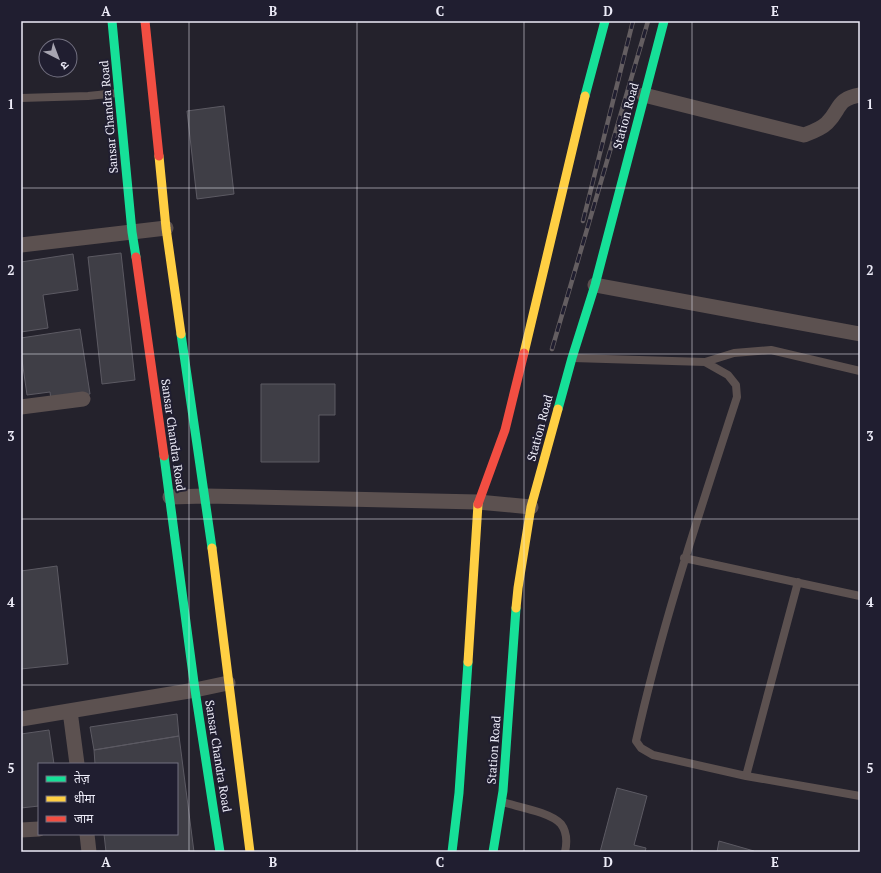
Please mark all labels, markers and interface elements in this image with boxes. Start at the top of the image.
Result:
text: A [101,2,111,20]
text: B [269,2,277,20]
text: C [436,2,444,20]
text: D [603,2,613,20]
text: E [771,2,779,20]
north arrow [38,38,78,78]
text: उ [57,58,72,73]
street label: Sansar Chandra Road [96,60,121,174]
street label: Station Road [609,81,642,151]
text: 1 [7,95,15,113]
text: 1 [866,95,874,113]
text: 2 [7,261,15,279]
text: 2 [866,261,874,279]
street label: Sansar Chandra Road [158,378,189,492]
street label: Station Road [523,393,556,463]
text: 3 [7,427,15,445]
text: 3 [866,427,874,445]
text: 4 [7,593,15,611]
text: 4 [866,593,874,611]
street label: Sansar Chandra Road [202,699,235,813]
street label: Station Road [484,715,503,785]
text: 5 [7,759,15,777]
text: 5 [866,759,874,777]
legend [38,763,178,835]
text: तेज़ [74,771,91,786]
text: धीमा [74,791,96,806]
text: जाम [74,811,94,826]
text: A [101,853,111,871]
text: B [269,853,277,871]
text: C [436,853,444,871]
text: D [603,853,613,871]
text: E [771,853,779,871]

